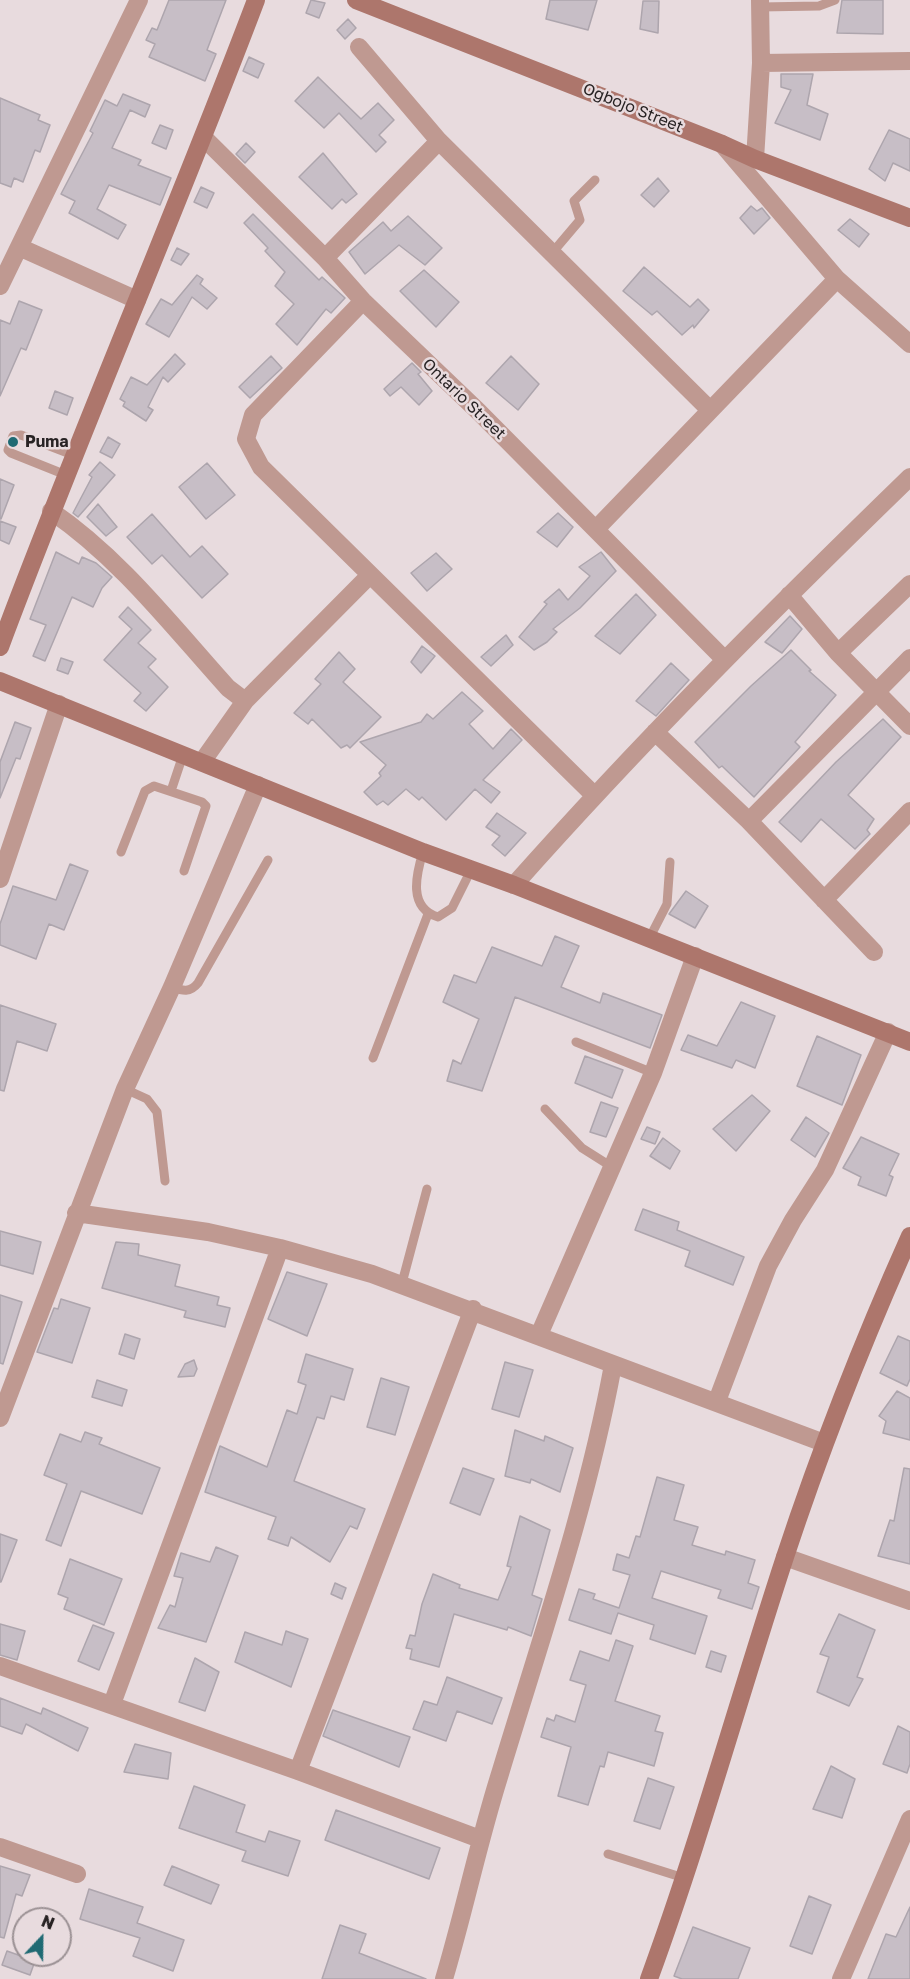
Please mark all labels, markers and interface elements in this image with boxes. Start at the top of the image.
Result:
street label: Ogbojo Street [580,79,686,137]
street label: Ontario Street [418,354,510,444]
place label: Puma [25,432,69,452]
marker: Puma [6,435,20,449]
north arrow [12,1907,72,1967]
text: N [39,1911,57,1934]

